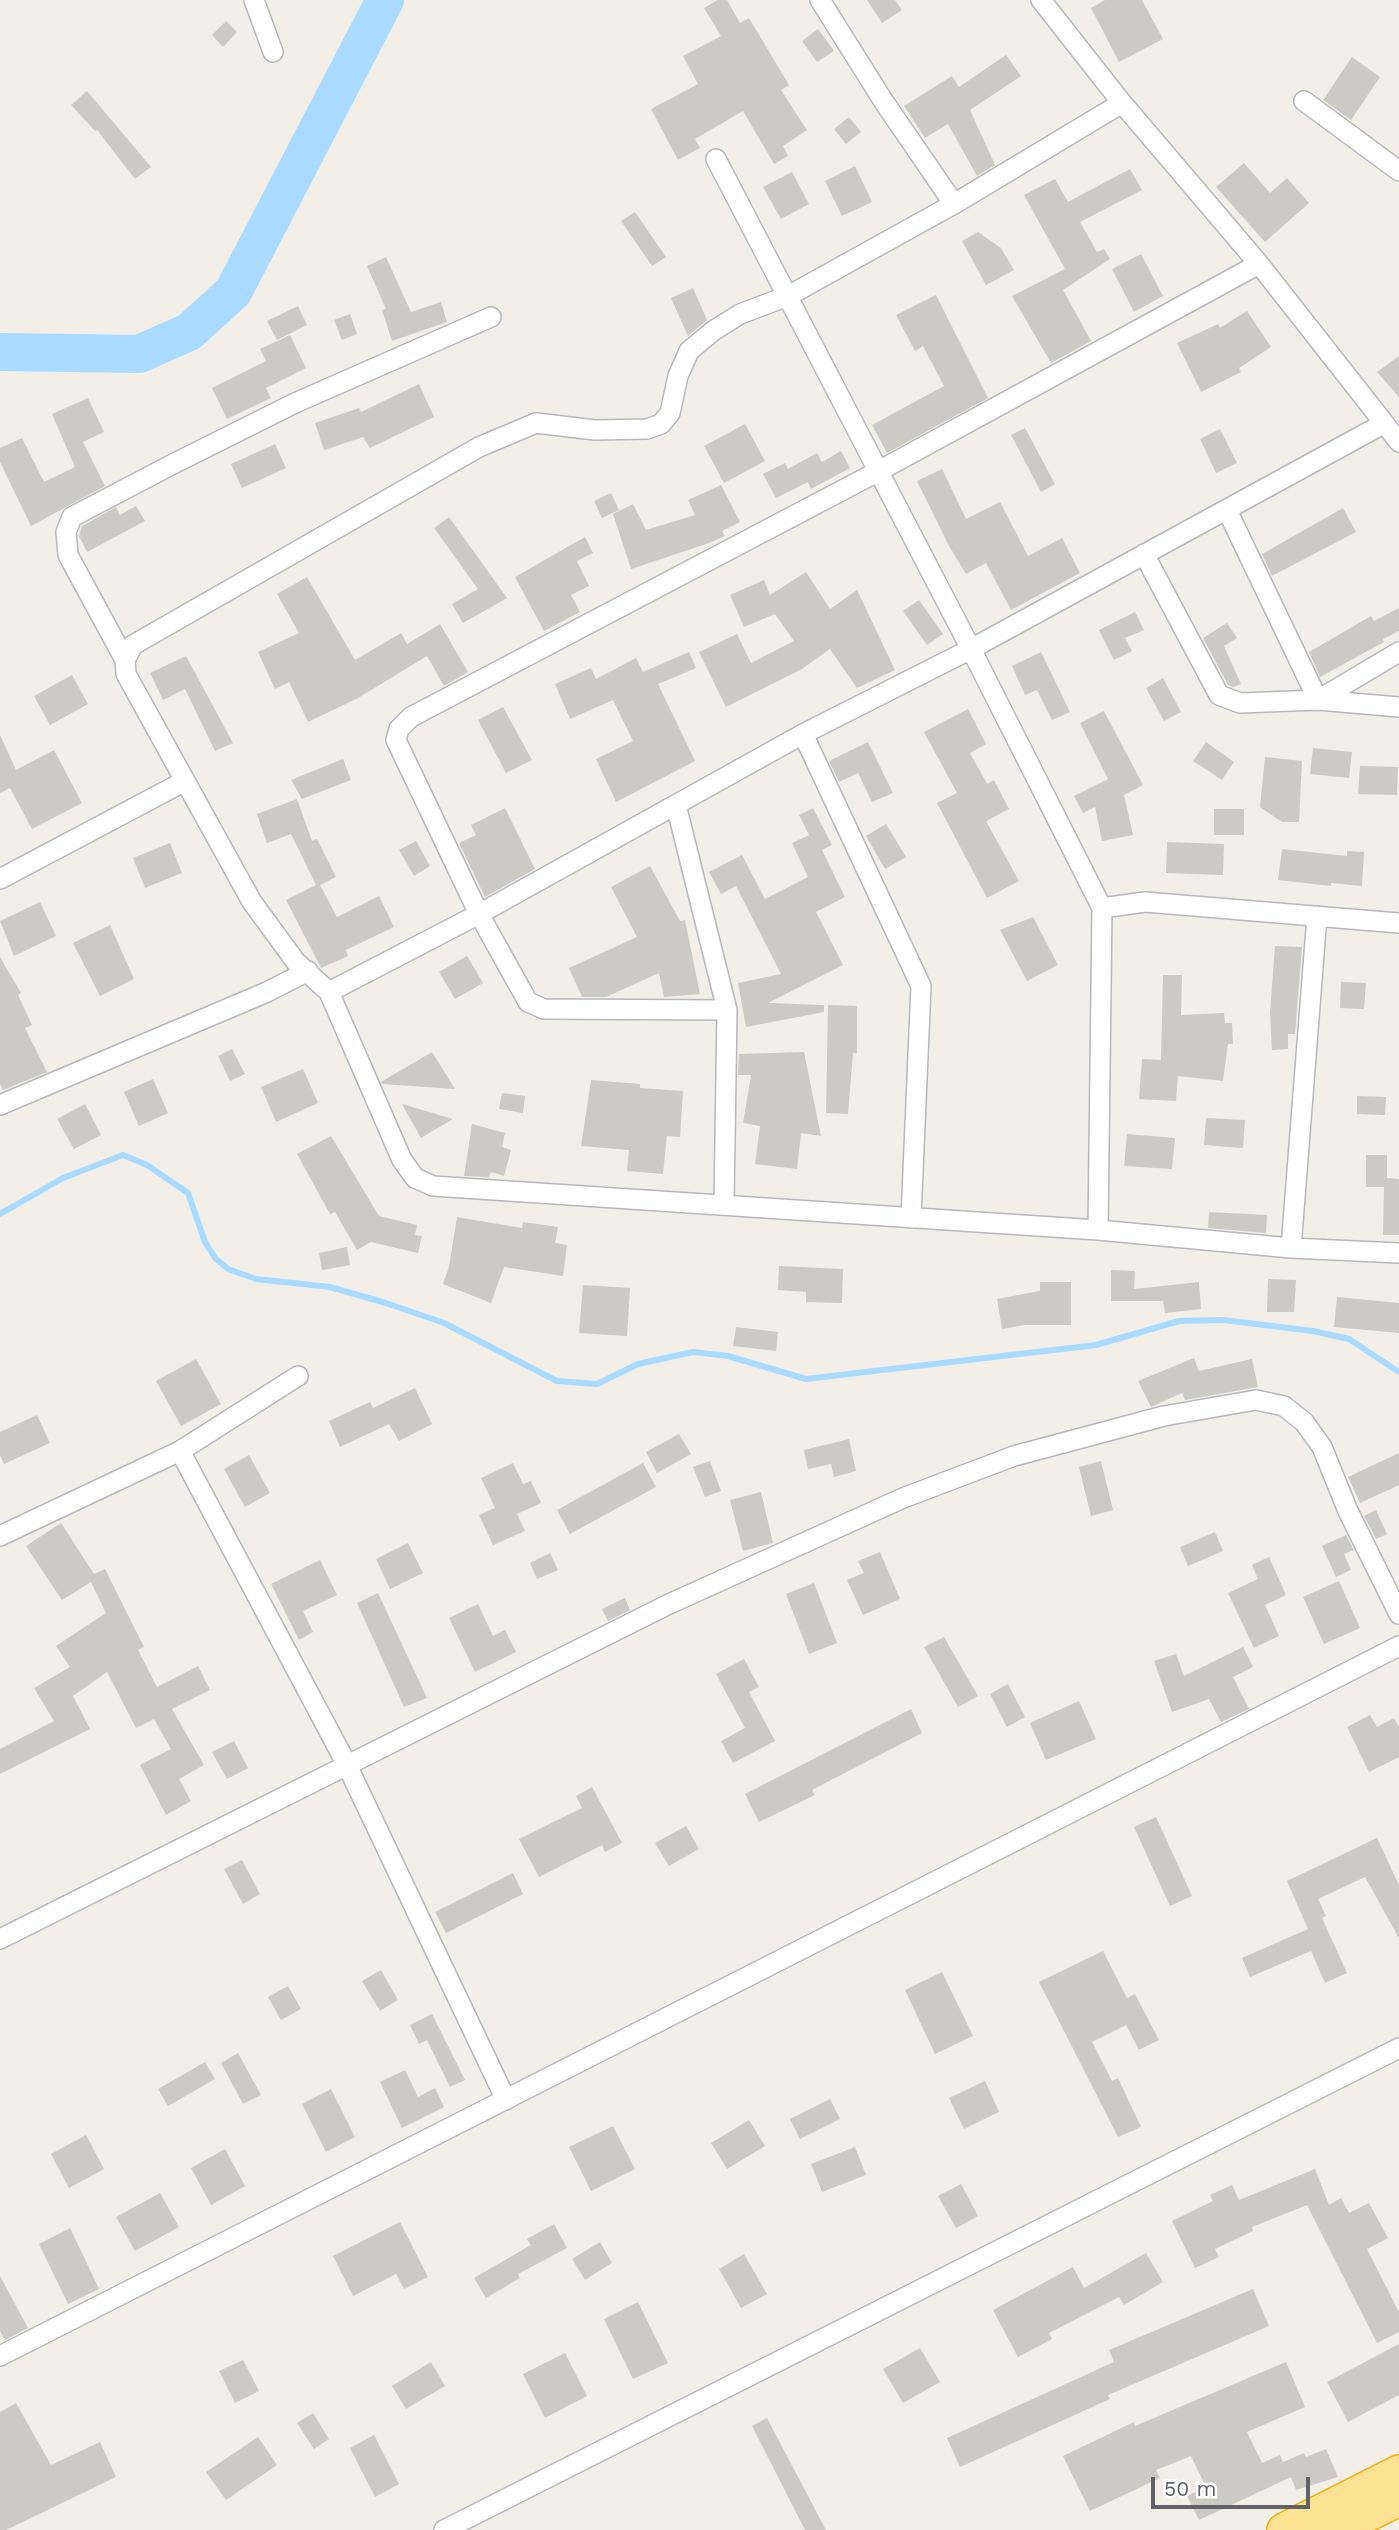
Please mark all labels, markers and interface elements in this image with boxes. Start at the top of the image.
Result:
scale bar [1154,2464,1313,2508]
text: 50 m [1164,2476,1216,2501]

